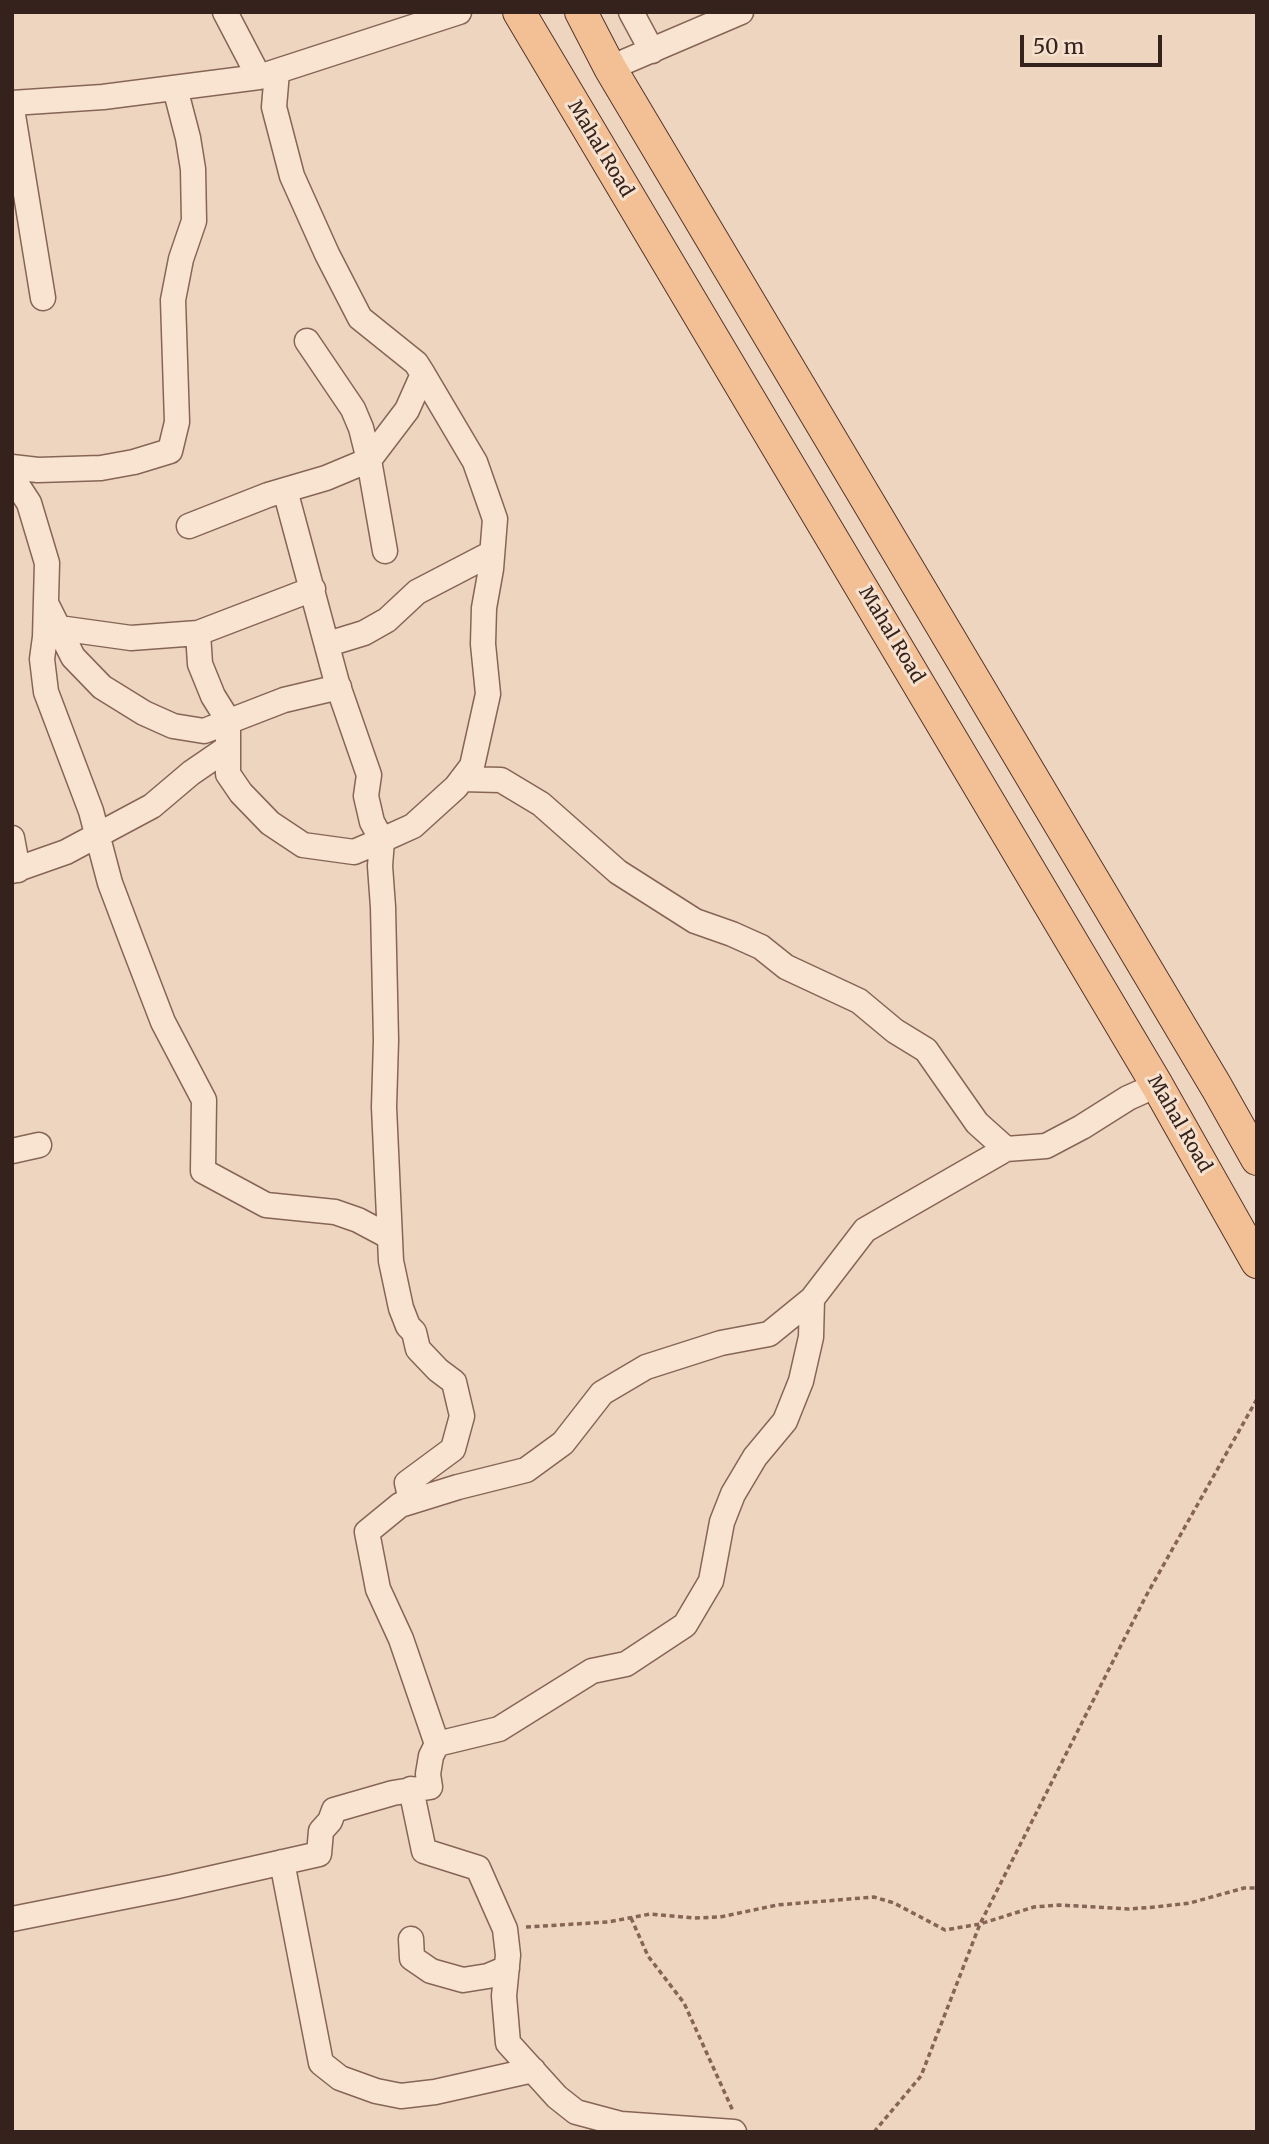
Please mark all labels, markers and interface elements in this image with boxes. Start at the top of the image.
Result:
scale bar [1024,21,1166,65]
text: 50 m [1033,33,1084,60]
street label: Mahal Road [562,97,638,201]
street label: Mahal Road [853,583,929,687]
street label: Mahal Road [1142,1071,1216,1177]

